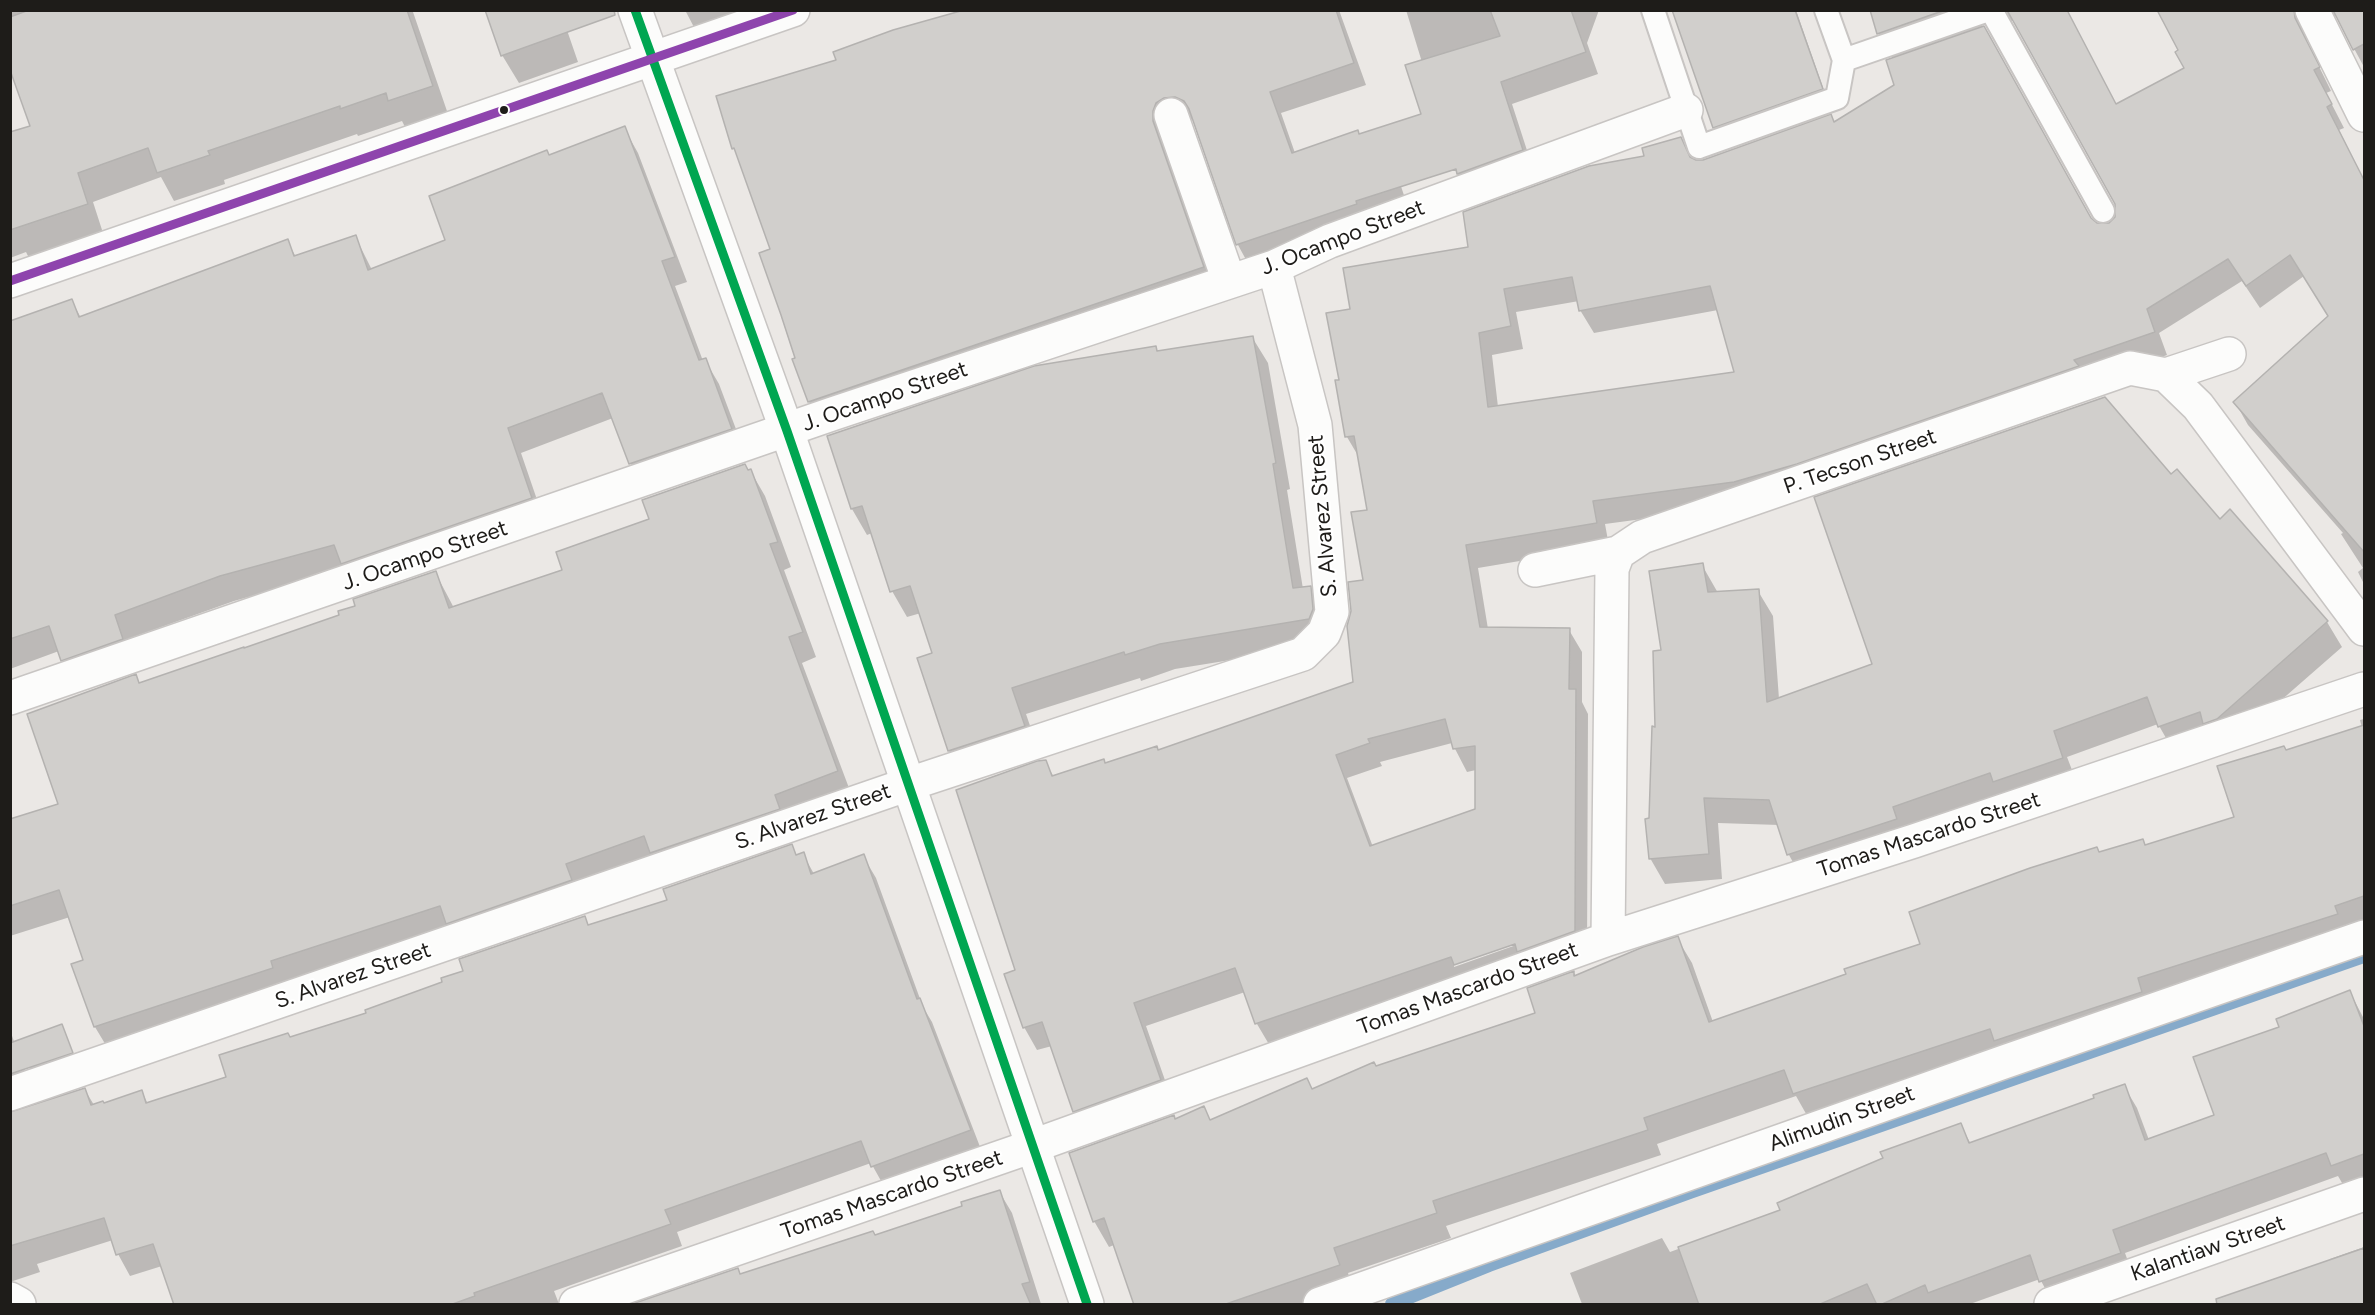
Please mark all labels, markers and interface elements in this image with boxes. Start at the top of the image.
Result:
unlabelled marker [498,104,510,116]
street label: J. Ocampo Street [1257,195,1429,281]
street label: J. Ocampo Street [799,356,971,438]
street label: P. Tecson Street [1780,424,1940,500]
street label: S. Alvarez Street [1303,434,1343,598]
street label: J. Ocampo Street [339,515,511,597]
street label: S. Alvarez Street [732,778,894,856]
street label: Tomas Mascardo Street [1814,787,2044,883]
street label: S. Alvarez Street [272,937,434,1015]
street label: Tomas Mascardo Street [1354,937,1582,1041]
street label: Alimudin Street [1766,1080,1918,1158]
street label: Tomas Mascardo Street [778,1145,1006,1245]
street label: Kalantiaw Street [2127,1210,2289,1288]

